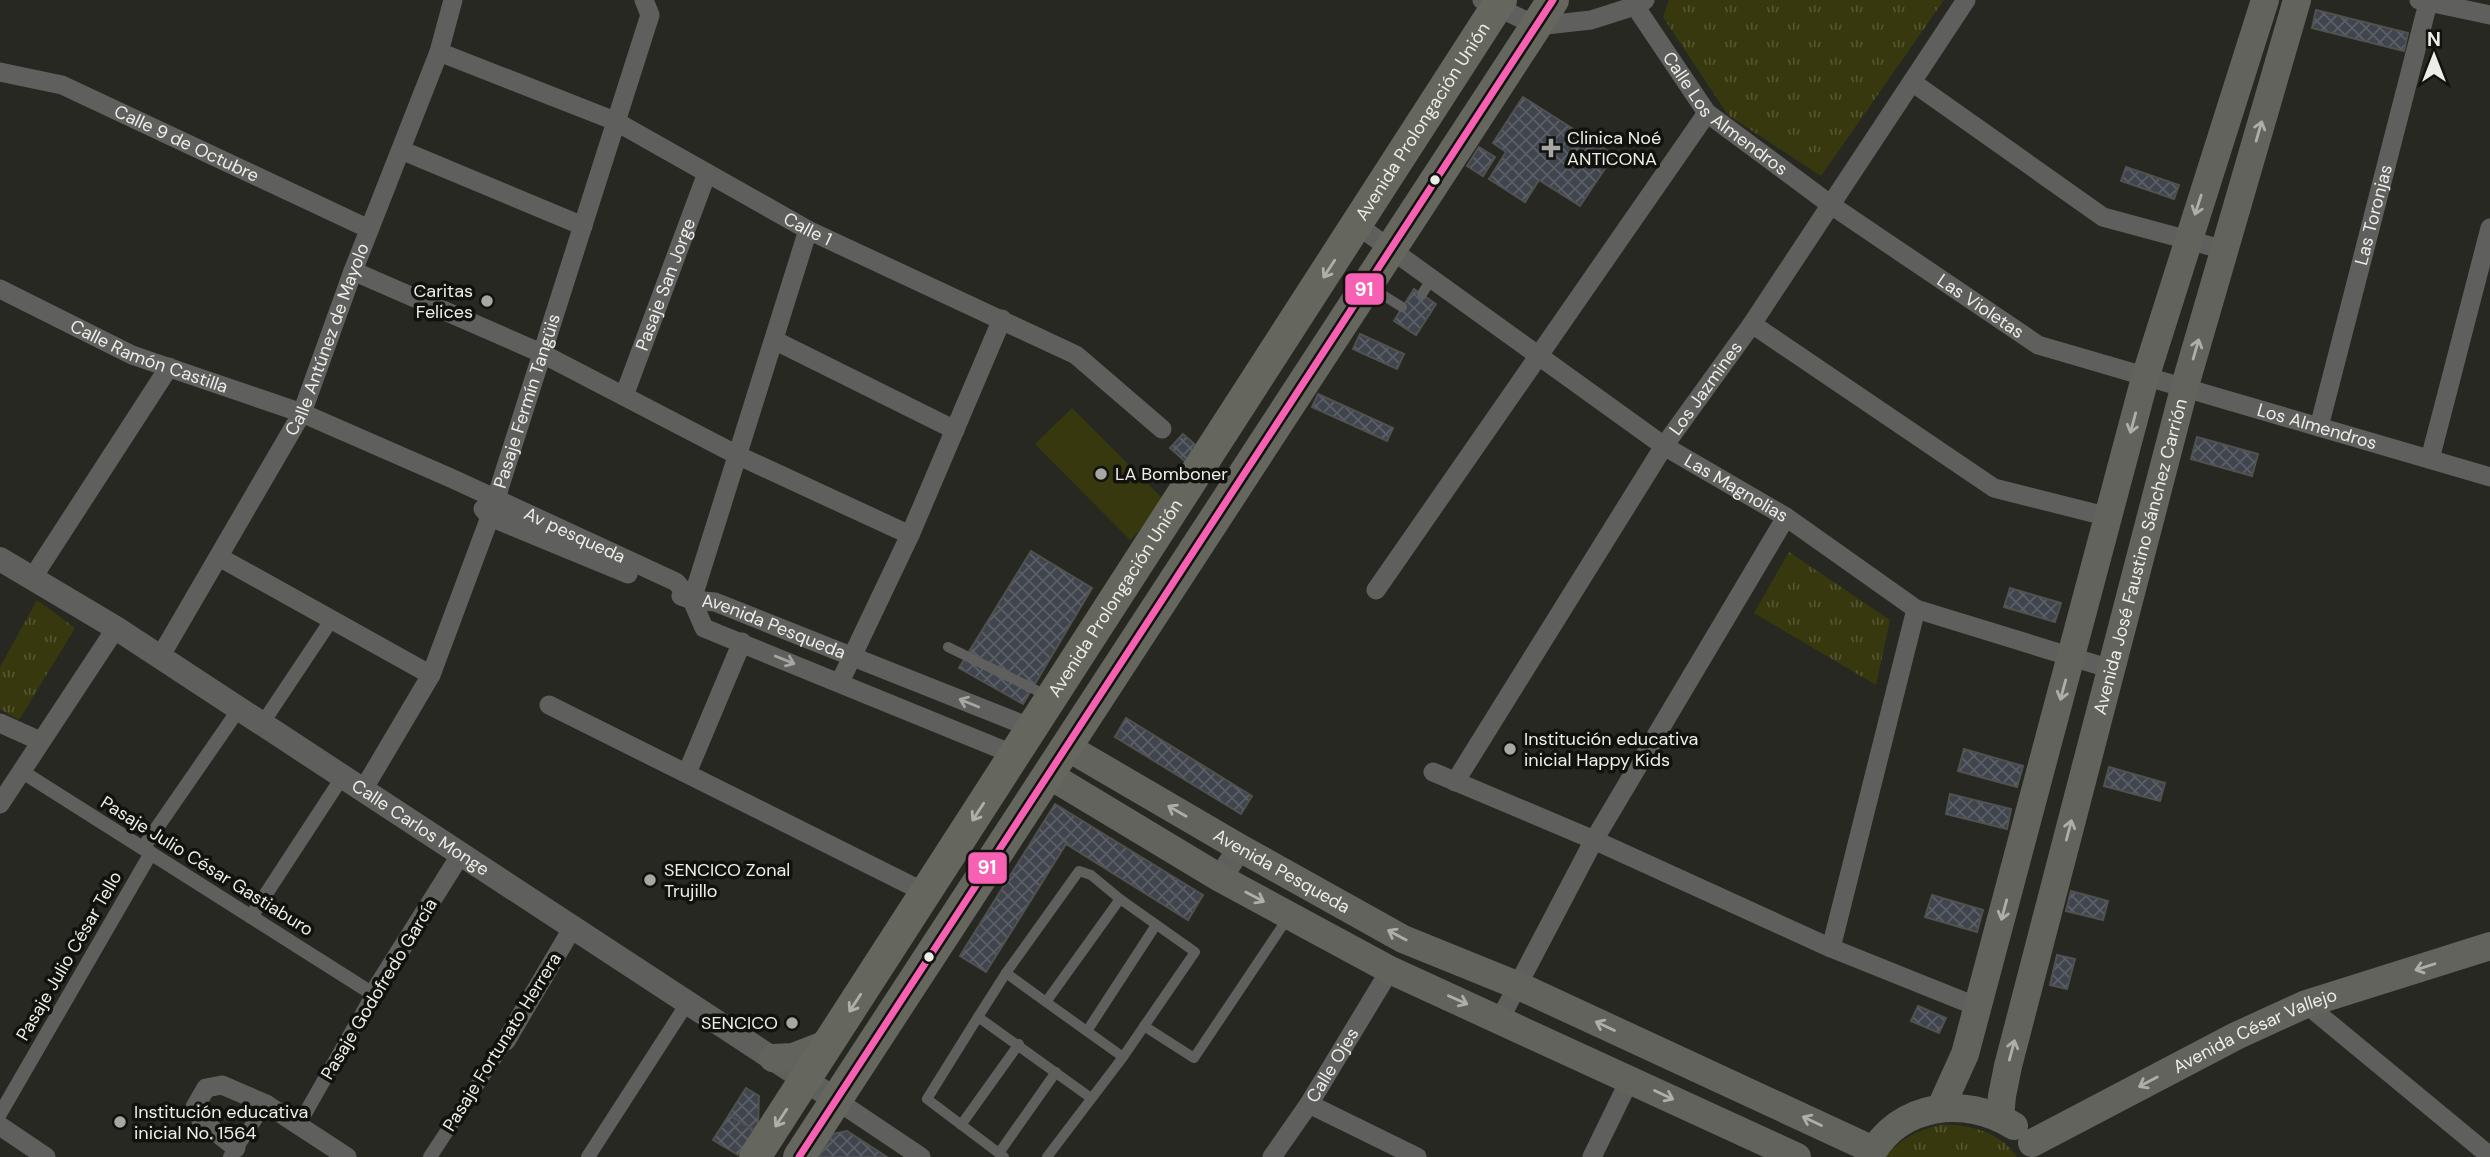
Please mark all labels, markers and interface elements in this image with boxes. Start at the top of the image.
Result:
street label: Avenida Prolongación Unión [1350,18,1495,225]
north arrow [2399,21,2469,91]
text: N [2427,27,2441,52]
street label: Calle Los Almendros [1657,47,1793,181]
street label: Calle 9 de Octubre [110,99,263,188]
one-way arrow [2254,120,2267,142]
place label: Clinica Noé ANTICONA [1567,126,1661,171]
marker: Clinica Noé ANTICONA [1541,138,1561,158]
street label: Las Toronjas [2349,162,2398,268]
unlabelled marker [1428,173,1442,187]
one-way arrow [2191,193,2204,215]
street label: Calle 1 [779,207,836,251]
street label: Pasaje San Jorge [630,215,701,354]
street label: Calle Antúnez de Mayolo [279,240,375,440]
one-way arrow [1321,259,1335,279]
street label: Las Violetas [1932,268,2029,344]
line badge: 91 [1344,272,1385,306]
text: 91 [1355,277,1373,302]
place label: Caritas Felices [413,279,473,324]
marker: Caritas Felices [479,293,495,309]
street label: Pasaje Fermín Tangüis [488,311,566,491]
street label: Calle Ramón Castilla [66,314,231,399]
street label: Los Jazmines [1664,336,1748,440]
one-way arrow [2190,339,2203,361]
street label: Avenida José Faustino Sánchez Carrión [2088,396,2193,717]
street label: Los Almendros [2254,398,2380,455]
one-way arrow [2126,411,2139,434]
street label: Las Magnolias [1680,448,1793,528]
place label: LA Bomboner [1115,462,1228,486]
marker: LA Bomboner [1093,466,1109,482]
street label: Avenida Prolongación Unión [1043,494,1188,702]
street label: Av pesqueda [520,501,629,569]
street label: Avenida Pesqueda [701,589,849,665]
one-way arrow [774,654,796,667]
one-way arrow [2055,679,2068,701]
one-way arrow [958,696,980,709]
place label: Institución educativa inicial Happy Kids [1524,727,1698,772]
marker: Institución educativa inicial Happy Kids [1502,741,1518,757]
street label: Calle Carlos Monge [347,774,494,881]
street label: Pasaje Julio César Gastiaburo [96,791,318,941]
one-way arrow [971,802,985,821]
one-way arrow [1168,804,1188,818]
one-way arrow [2063,819,2076,842]
street label: Avenida Pesqueda [1209,823,1354,919]
line badge: 91 [967,851,1008,885]
text: 91 [978,855,996,880]
place label: SENCICO Zonal Trujillo [664,858,790,903]
street label: Pasaje Julio César Tello [11,867,127,1045]
marker: SENCICO Zonal Trujillo [642,872,658,888]
one-way arrow [1244,891,1265,904]
street label: Pasaje Godofredo García [315,894,443,1084]
one-way arrow [1997,898,2010,921]
one-way arrow [1387,927,1408,941]
street label: Pasaje Fortunato Herrera [437,948,567,1136]
unlabelled marker [922,950,936,964]
one-way arrow [2414,961,2436,974]
street label: Avenida César Vallejo [2169,983,2340,1079]
one-way arrow [847,993,862,1012]
one-way arrow [1446,994,1468,1007]
place label: SENCICO [701,1011,778,1035]
marker: SENCICO [784,1015,800,1031]
one-way arrow [1595,1019,1616,1032]
street label: Calle Ojes [1301,1023,1364,1107]
one-way arrow [2006,1039,2019,1062]
one-way arrow [2138,1076,2159,1090]
one-way arrow [1653,1089,1674,1103]
place label: Institución educativa inicial No. 1564 [134,1100,308,1145]
one-way arrow [773,1108,788,1127]
marker: Institución educativa inicial No. 1564 [112,1114,128,1130]
one-way arrow [1801,1114,1822,1127]

